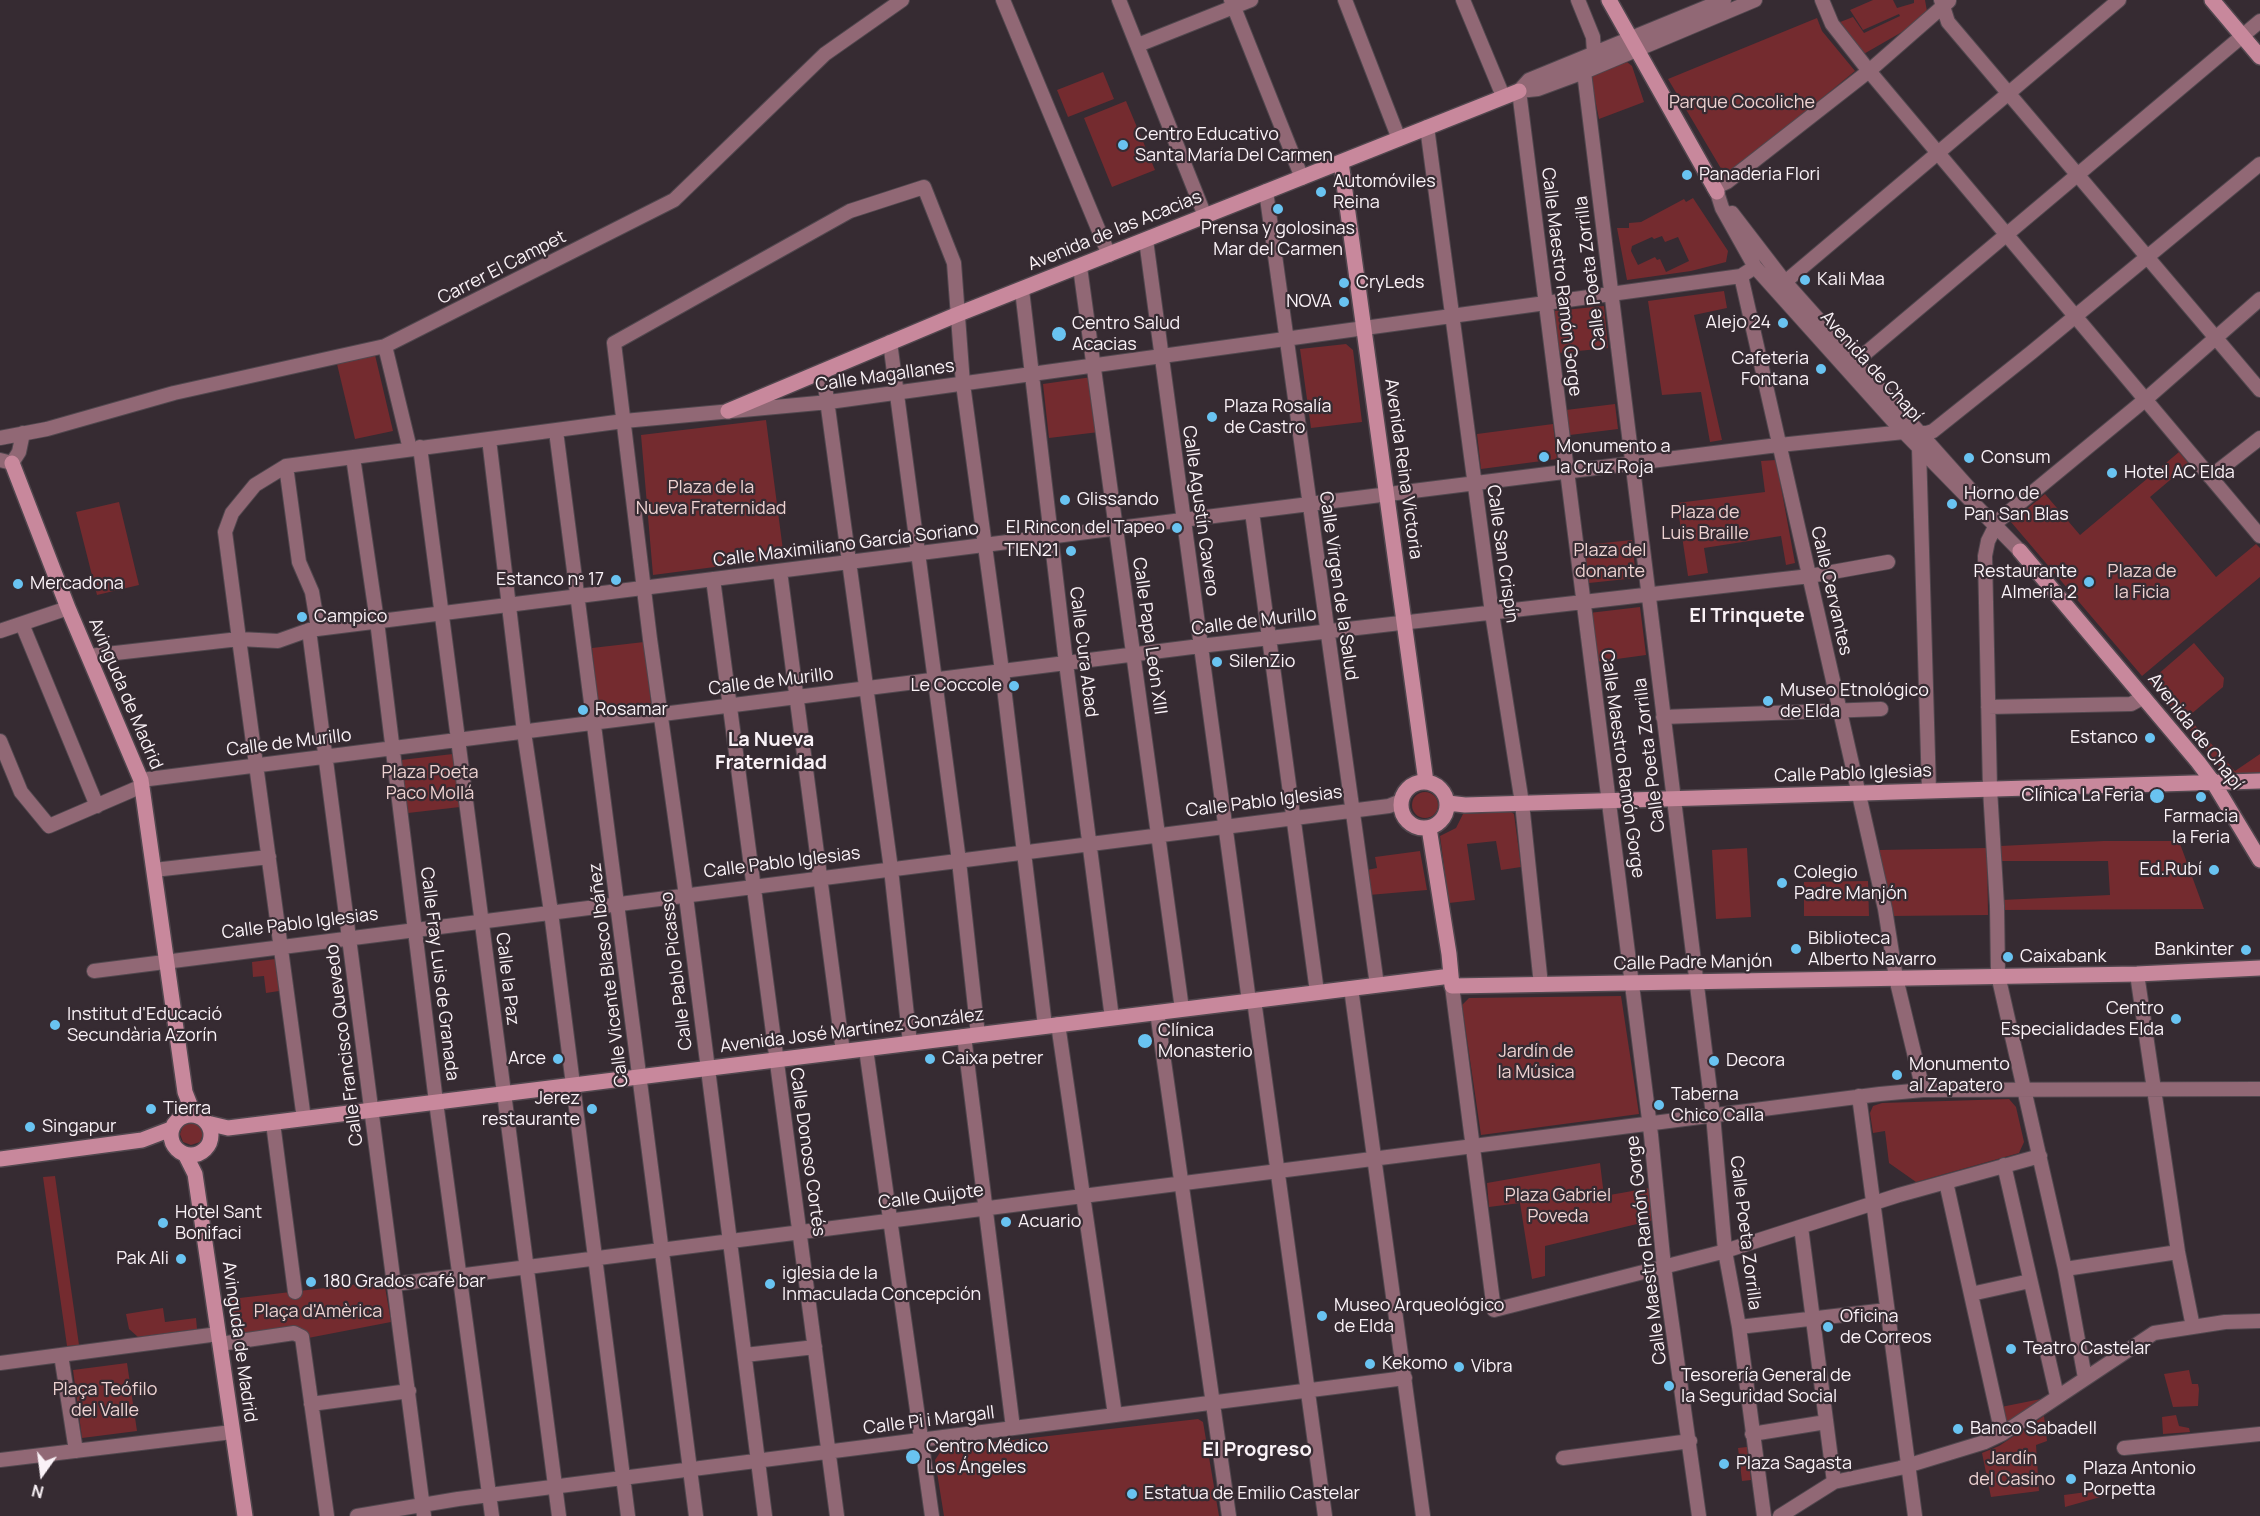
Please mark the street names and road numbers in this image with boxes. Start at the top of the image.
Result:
street label: Calle Maestro Ramón Gorge [1536,166,1586,398]
street label: Avenida de las Acacias [1025,186,1205,276]
street label: Calle Poeta Zorrilla [1571,195,1611,351]
street label: Carrer El Campet [434,226,570,310]
street label: Avenida de Chapí [1815,307,1927,427]
street label: Calle Magallanes [814,356,956,396]
street label: Avenida Reina Victoria [1380,377,1426,561]
street label: Calle Agustín Cavero [1177,424,1223,598]
street label: Calle San Crispín [1482,483,1522,625]
street label: Calle Virgen de la Salud [1314,490,1362,682]
street label: Calle Maximiliano García Soriano [712,518,980,572]
street label: Calle Cervantes [1806,525,1856,657]
street label: Calle Papa León XIII [1127,556,1171,716]
street label: Calle Cura Abad [1064,585,1102,719]
street label: Calle de Murillo [1190,604,1318,640]
street label: Avinguda de Madrid [83,615,167,773]
street label: Calle Maestro Ramón Gorge [1595,648,1649,880]
street label: Calle de Murillo [707,664,835,700]
street label: Avenida de Chapí [2143,669,2247,795]
street label: Calle Poeta Zorrilla [1630,677,1670,833]
street label: Calle de Murillo [225,725,353,761]
street label: Calle Pablo Iglesias [1774,760,1932,788]
street label: Calle Pablo Iglesias [1184,782,1344,822]
street label: Calle Pablo Iglesias [702,843,862,883]
street label: Calle Vicente Blasco Ibáñez [585,862,633,1088]
street label: Calle Fray Luis de Granada [415,866,463,1082]
street label: Calle Pablo Picasso [657,891,697,1051]
street label: Calle Pablo Iglesias [220,904,380,944]
street label: Calle la Paz [491,931,523,1027]
street label: Calle Francisco Quevedo [322,943,368,1147]
street label: Calle Padre Manjón [1614,951,1772,975]
street label: Avenida José Martínez González [719,1004,985,1058]
street label: Calle Donoso Cortés [784,1066,830,1238]
street label: Calle Maestro Ramón Gorge [1622,1134,1672,1366]
street label: Calle Poeta Zorrilla [1725,1155,1765,1311]
street label: Calle Quijote [877,1180,985,1214]
street label: Avinguda de Madrid [217,1260,261,1424]
street label: Calle Pi i Margall [862,1402,996,1440]

